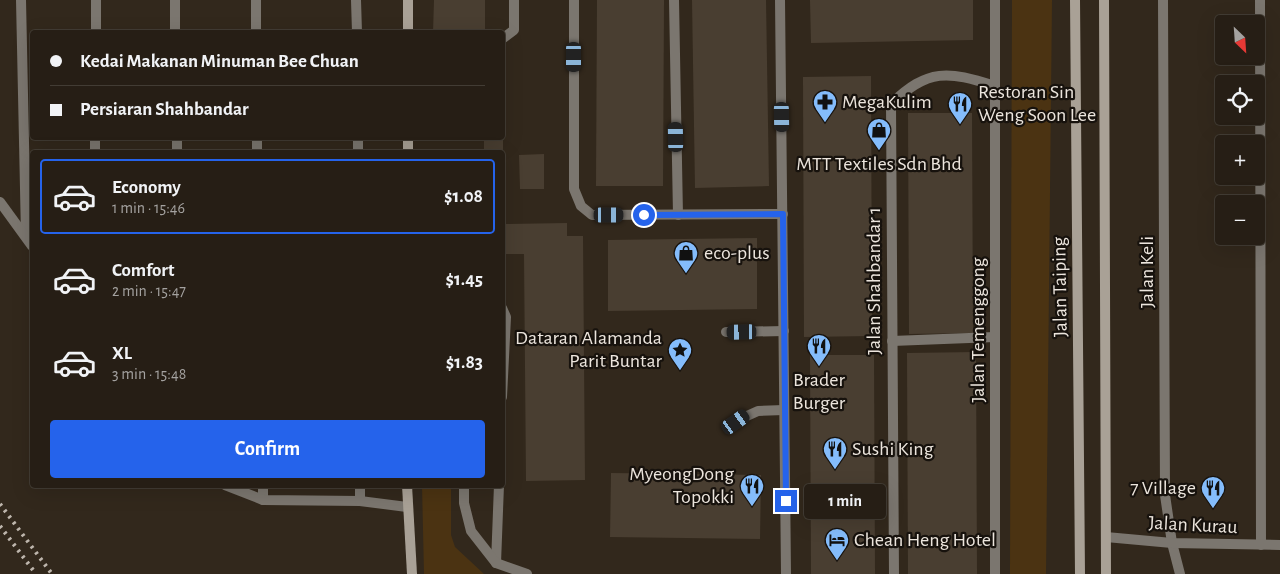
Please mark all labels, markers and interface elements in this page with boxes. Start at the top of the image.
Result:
north arrow [1215,15,1265,65]
map controls [1215,15,1265,245]
car [566,42,581,72]
text: Kedai Makanan Minuman Bee Chuan [80,52,359,71]
button: locate [1215,75,1265,125]
place label: Restoran Sin Weng Soon Lee [978,82,1096,125]
pharmacy icon: MegaKulim [812,89,838,123]
restaurant icon: Restoran Sin Weng Soon Lee [947,91,973,125]
place label: MegaKulim [842,92,932,112]
text: Persiaran Shahbandar [80,100,249,119]
car [774,102,789,132]
shop icon: MTT Textiles Sdn Bhd [866,117,892,151]
car [668,122,683,152]
button: + [1215,135,1265,185]
place label: MTT Textiles Sdn Bhd [796,154,962,174]
icon: car [52,174,97,219]
text: Economy [112,178,181,197]
text: $1.08 [444,187,483,206]
button: − [1215,195,1265,245]
text: 1 min · 15:46 [112,200,185,216]
route start [633,204,655,226]
street label: Jalan Shahbandar 1 [864,207,884,355]
car [594,208,624,223]
street label: Jalan Taiping [1049,236,1071,337]
street label: Jalan Keli [1137,236,1157,308]
shop icon: eco-plus [673,240,699,274]
place label: eco-plus [704,243,770,263]
icon: car [52,257,97,302]
street label: Jalan Temenggong [968,257,988,403]
text: Comfort [112,261,174,280]
text: $1.45 [445,270,483,289]
text: 2 min · 15:47 [112,283,186,299]
car [726,324,757,340]
place label: Dataran Alamanda Parit Buntar [515,328,663,371]
restaurant icon: Brader Burger [806,333,832,367]
place icon: Dataran Alamanda Parit Buntar [667,337,693,371]
icon: car [52,340,97,385]
text: XL [112,344,132,363]
text: $1.83 [446,353,483,372]
text: 3 min · 15:48 [112,366,186,382]
place label: Brader Burger [793,370,846,413]
car [719,407,752,437]
button: Confirm [50,420,485,478]
restaurant icon: Sushi King [822,436,848,470]
place label: Sushi King [852,439,934,459]
place label: MyeongDong Topokki [629,464,734,507]
restaurant icon: MyeongDong Topokki [739,473,765,507]
restaurant icon: 7 Village [1200,475,1226,509]
place label: 7 Village [1130,478,1196,498]
callout: 1 min [804,484,886,518]
route end [775,490,797,512]
text: 1 min [828,493,862,509]
street label: Jalan Kurau [1148,513,1238,537]
hotel icon: Chean Heng Hotel [824,527,850,561]
place label: Chean Heng Hotel [854,530,996,550]

